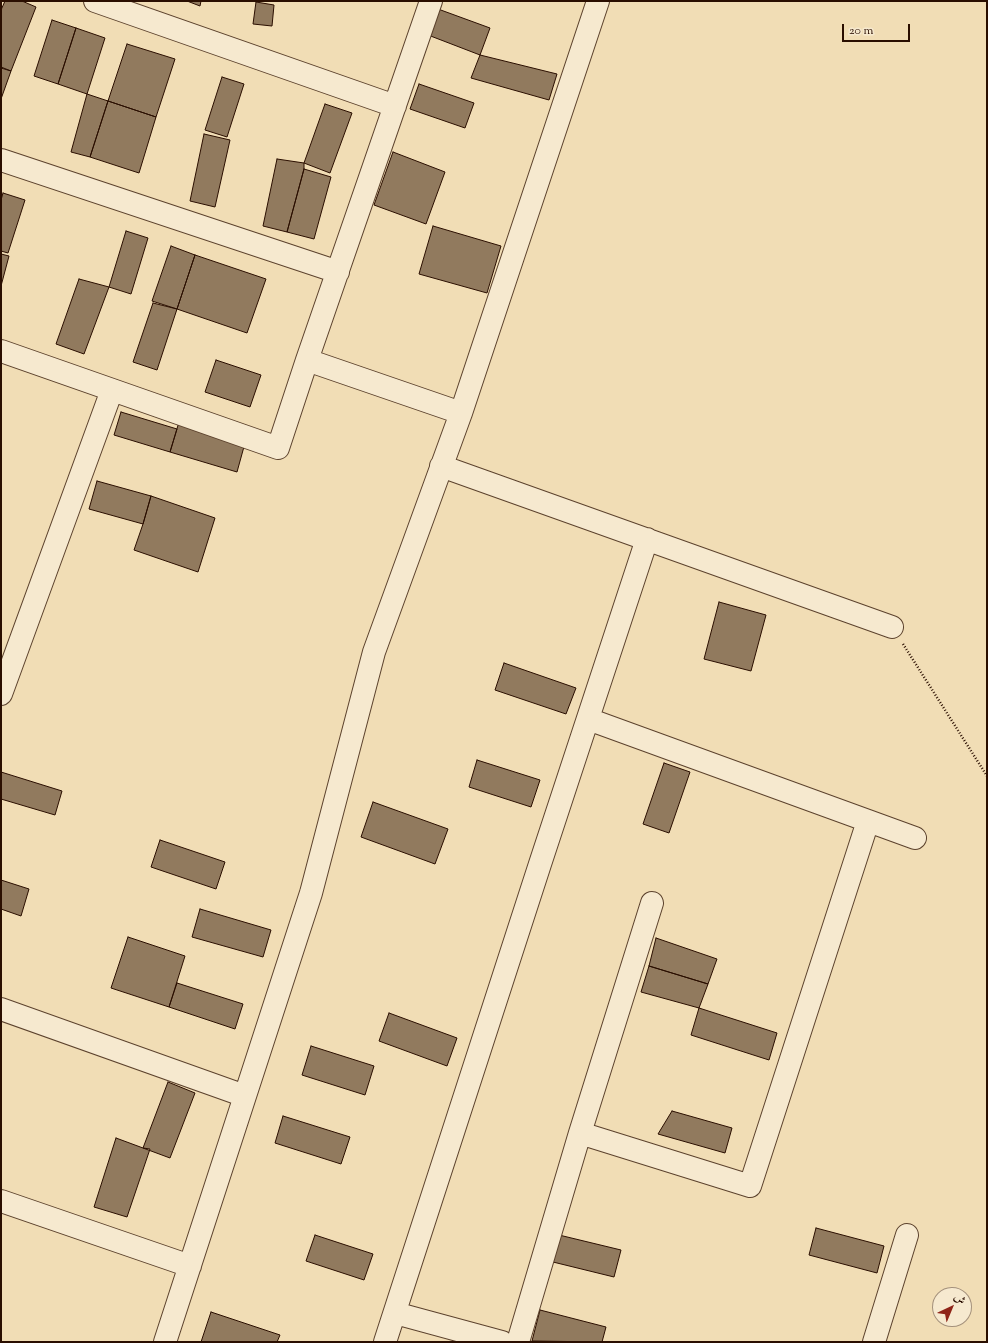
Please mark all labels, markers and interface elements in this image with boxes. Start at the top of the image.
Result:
scale bar [844,16,912,42]
text: 20 m [849,22,873,40]
north arrow [932,1287,972,1327]
text: ش [950,1290,969,1309]

